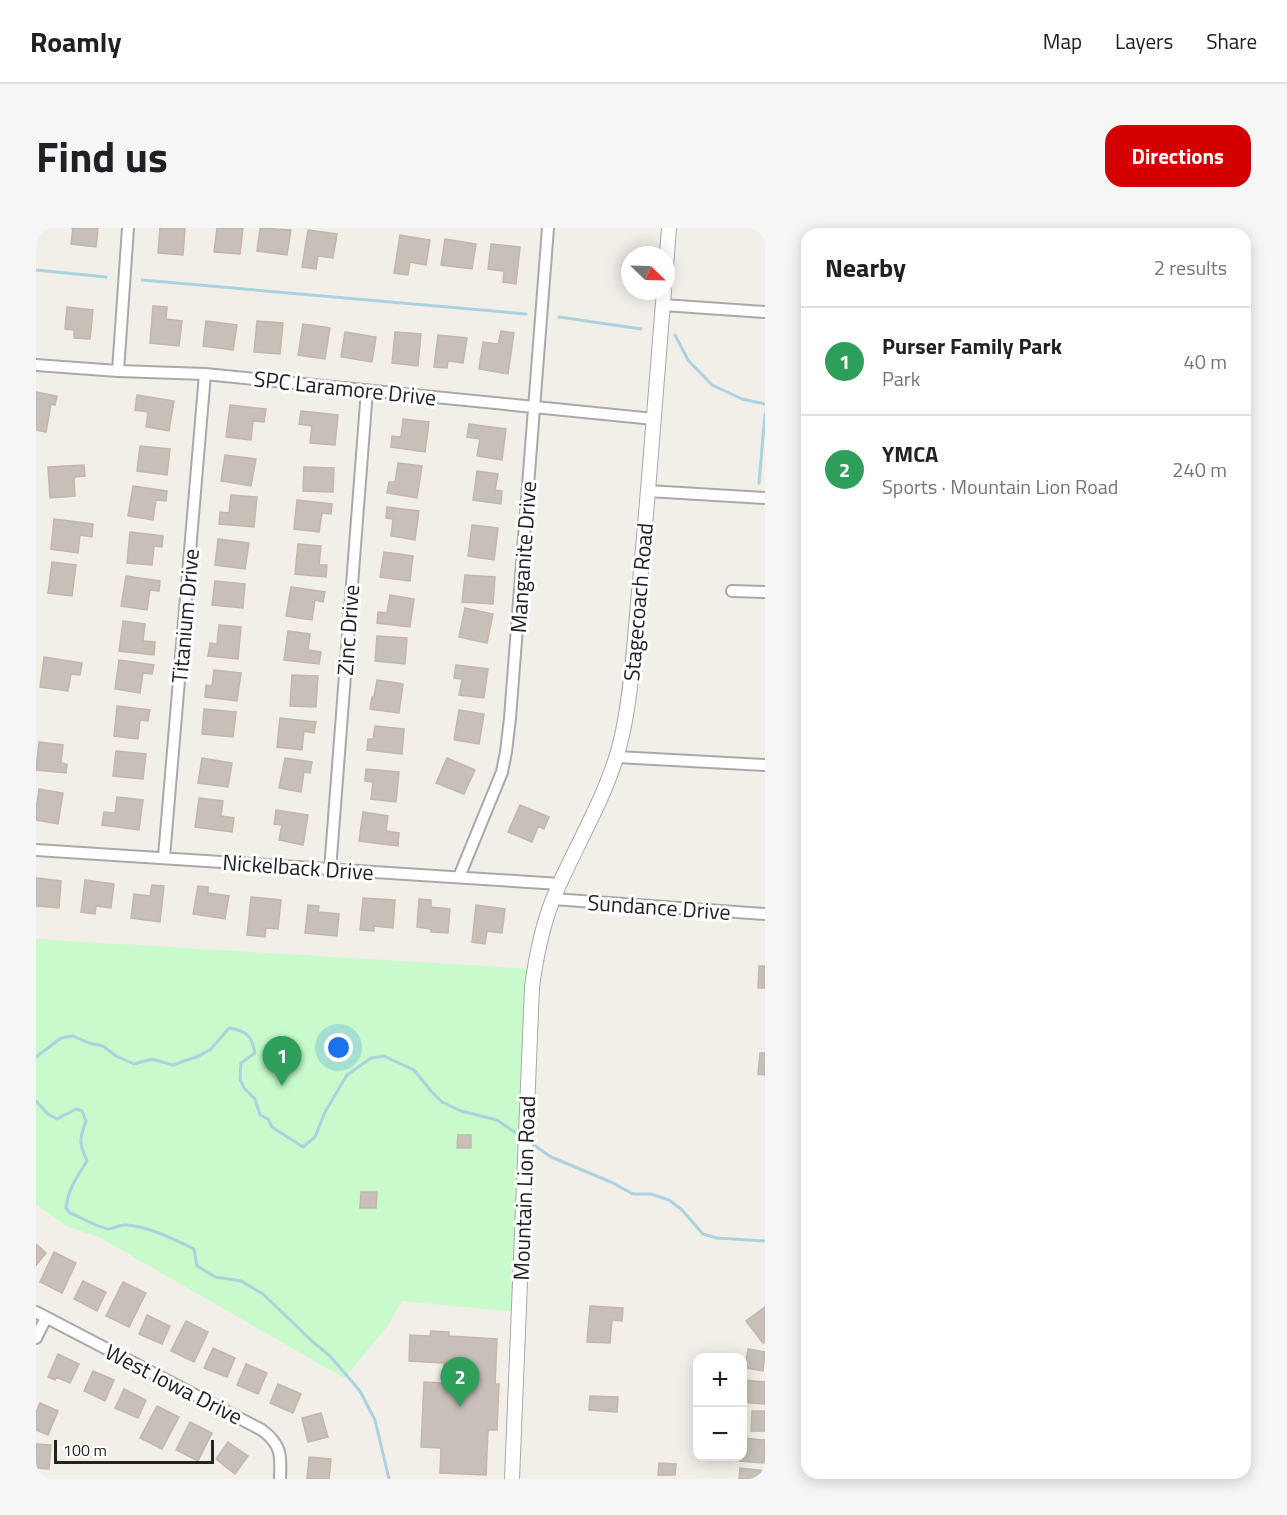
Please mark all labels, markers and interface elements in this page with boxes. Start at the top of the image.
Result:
text: Roamly [30,20,121,63]
text: Map [1043,25,1082,57]
text: Layers [1115,25,1173,57]
text: Share [1206,25,1257,57]
text: Find us [36,124,168,188]
button: Directions [1105,125,1251,187]
north arrow [621,246,675,300]
text: Nearby [825,248,906,287]
text: 2 results [1154,252,1227,283]
text: Purser Family Park [882,329,1062,363]
text: 1 [839,346,850,377]
text: 40 m [1183,346,1227,377]
street label: SPC Laramore Drive [252,362,438,414]
text: Park [882,363,920,394]
text: YMCA [882,437,938,471]
text: 2 [839,454,850,485]
text: 240 m [1172,454,1227,485]
text: Sports · Mountain Lion Road [882,471,1118,502]
street label: Manganite Drive [501,480,545,634]
street label: Stagecoach Road [614,521,662,683]
street label: Titanium Drive [162,547,208,685]
street label: Zinc Drive [328,583,368,677]
street label: Nickelback Drive [221,845,375,889]
street label: Sundance Drive [586,885,732,929]
your location [324,1033,353,1062]
pin: 1 [262,1036,302,1086]
street label: Mountain Lion Road [504,1095,544,1281]
street label: West Iowa Drive [99,1335,249,1433]
map controls [693,1353,747,1461]
button: + [693,1353,747,1407]
pin: 2 [440,1358,480,1407]
button: − [693,1407,747,1461]
scale bar [54,1437,214,1464]
text: 100 m [63,1438,107,1462]

